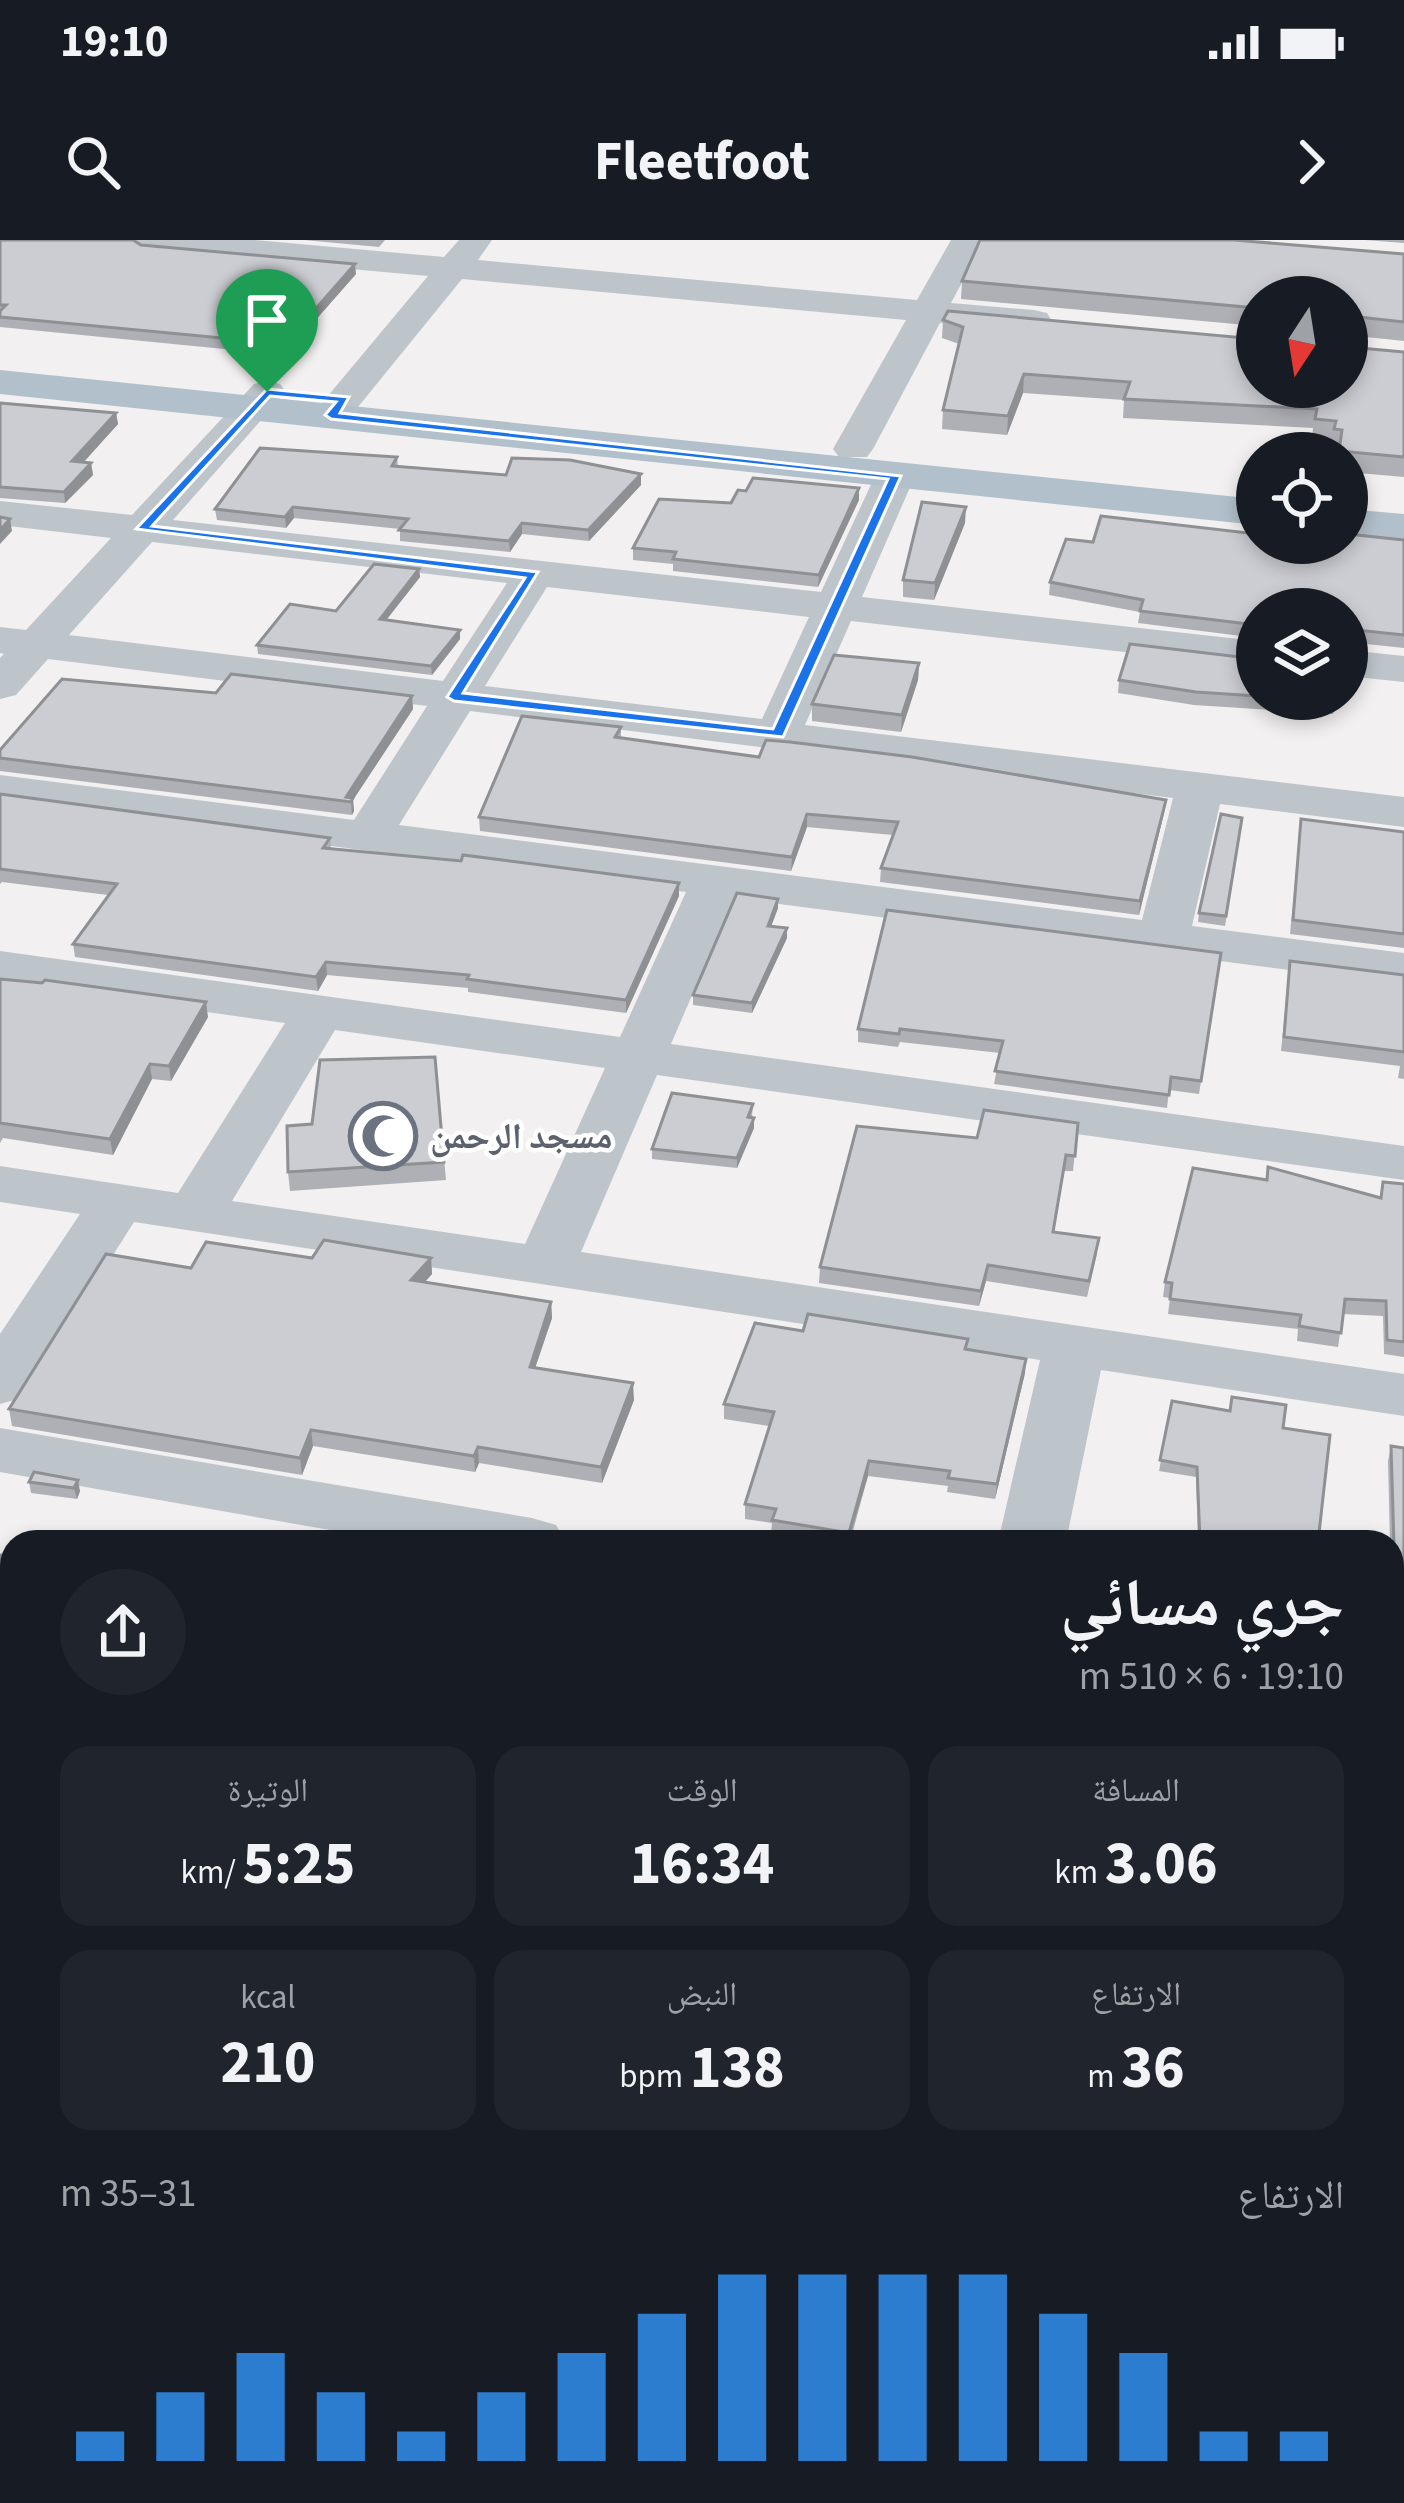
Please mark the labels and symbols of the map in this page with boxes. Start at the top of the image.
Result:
pin [216,269,318,392]
north arrow [1236,276,1368,408]
mosque icon: مسجد الرحمن [348,1101,418,1171]
place label: مسجد الرحمن [430,1111,612,1162]

